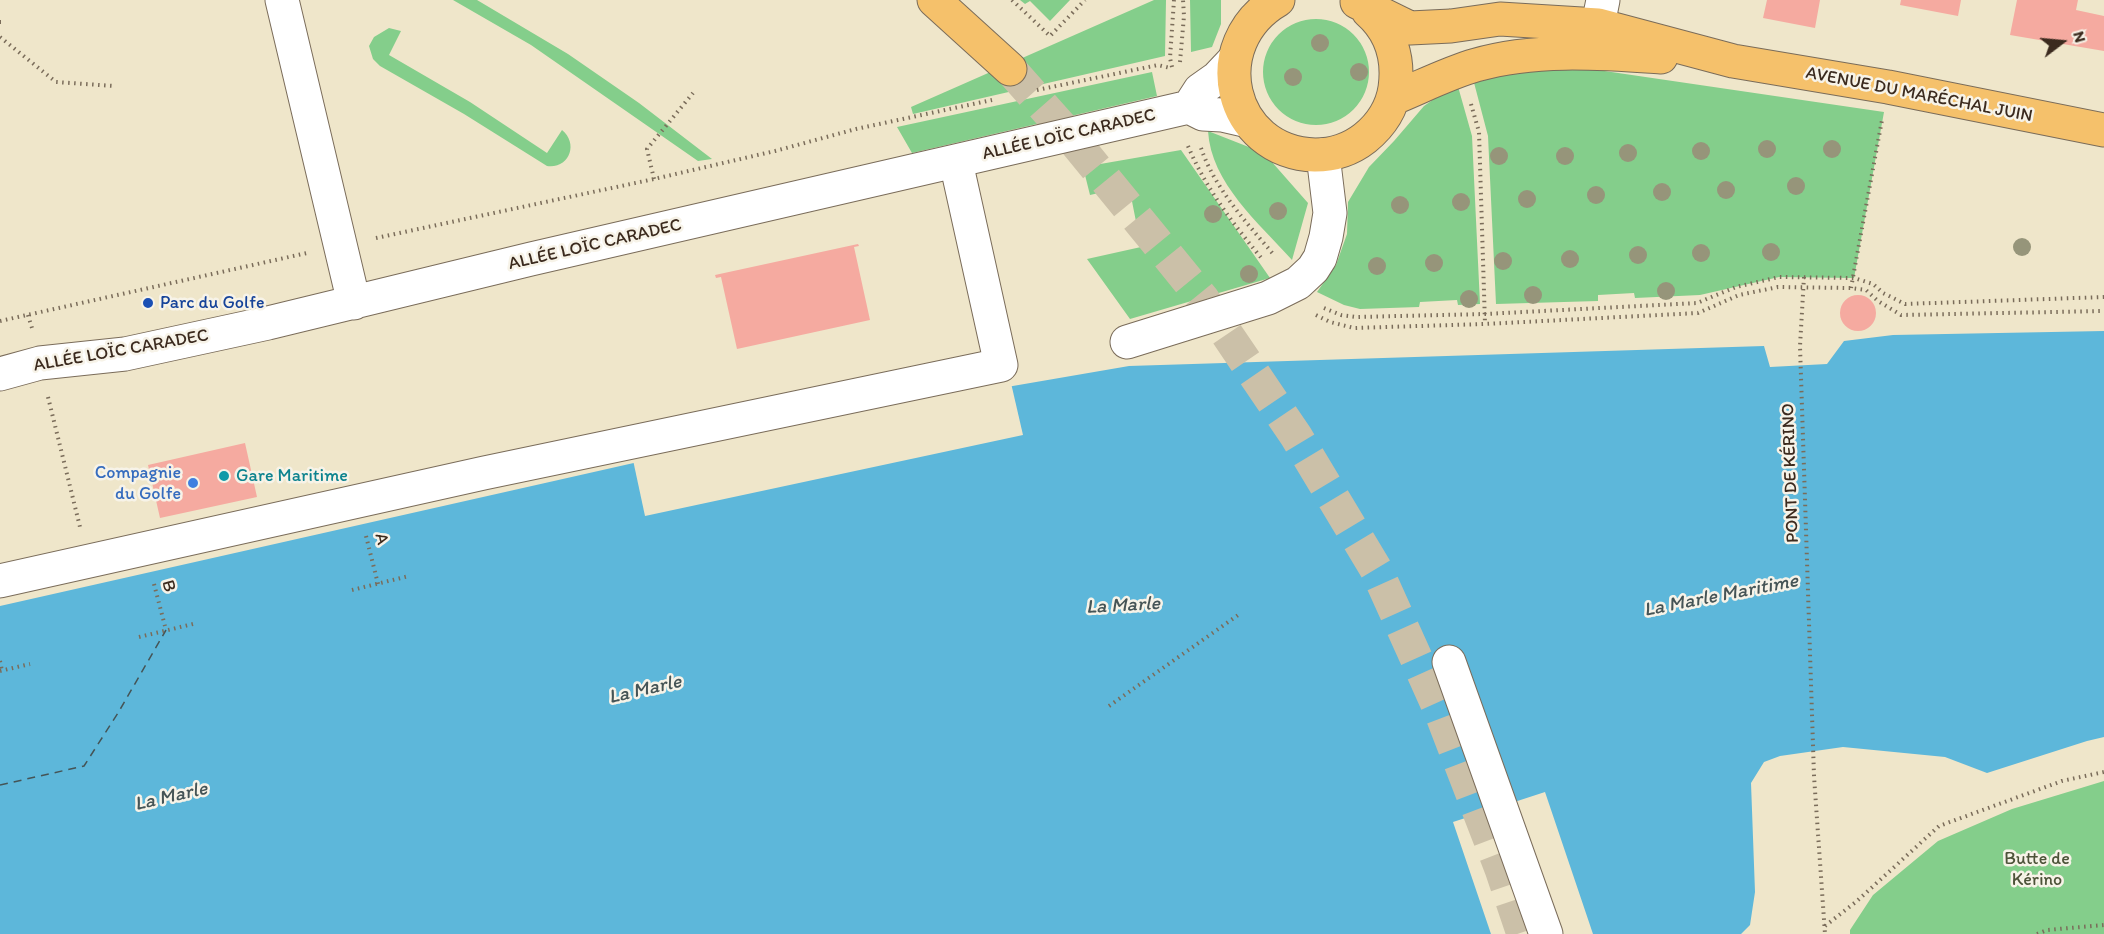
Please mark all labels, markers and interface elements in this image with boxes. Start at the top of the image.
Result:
north arrow [2032,12,2092,72]
text: N [2069,29,2090,45]
street label: AVENUE DU MARÉCHAL JUIN [1804,62,2034,128]
street label: ALLÉE LOÏC CARADEC [980,105,1158,165]
street label: ALLÉE LOÏC CARADEC [506,215,684,275]
place label: Parc du Golfe [160,292,264,314]
marker: Parc du Golfe [141,296,155,310]
street label: ALLÉE LOÏC CARADEC [32,325,210,377]
street label: PONT DE KÉRINO [1778,403,1804,543]
place label: Compagnie du Golfe [95,462,181,504]
place label: Gare Maritime [236,465,348,487]
marker: Gare Maritime [217,469,231,483]
marker: Compagnie du Golfe [186,476,200,490]
street label: A [369,531,393,547]
water label: La Marle Maritime [1642,569,1800,623]
street label: B [156,578,180,594]
water label: La Marle [1085,592,1161,620]
water label: La Marle [606,670,684,710]
water label: La Marle [132,777,210,817]
park label: Butte de Kérino [2004,848,2070,890]

